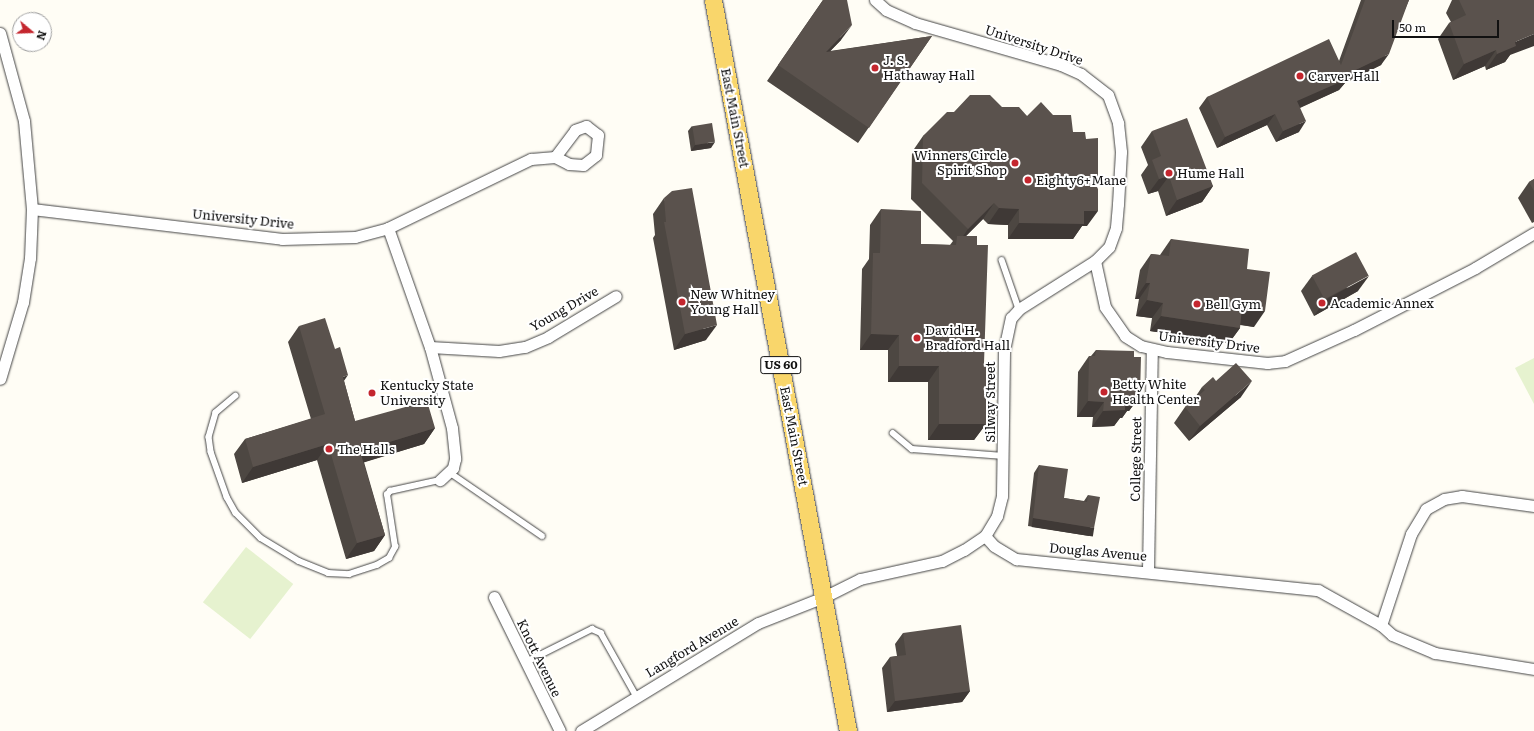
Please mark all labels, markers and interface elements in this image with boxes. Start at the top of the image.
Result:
north arrow [12,12,52,52]
scale bar [1394,12,1501,38]
text: 50 m [1399,18,1426,36]
street label: University Drive [983,22,1085,68]
text: N [33,29,51,43]
place label: J. S. Hathaway Hall [883,53,975,84]
marker: J. S. Hathaway Hall [870,63,880,73]
street label: East Main Street [718,67,752,169]
place label: Carver Hall [1308,68,1379,84]
marker: Carver Hall [1295,71,1305,81]
place label: Winners Circle Spirit Shop [914,148,1007,179]
marker: Winners Circle Spirit Shop [1010,158,1020,168]
place label: Hume Hall [1177,165,1244,181]
marker: Hume Hall [1164,168,1174,178]
place label: Eighty6+Mane [1036,172,1126,188]
marker: Eighty6+Mane [1023,175,1033,185]
street label: University Drive [191,206,295,232]
street label: Young Drive [527,283,601,335]
place label: New Whitney Young Hall [690,287,775,318]
place label: Academic Annex [1330,295,1434,311]
place label: Bell Gym [1205,296,1261,312]
marker: New Whitney Young Hall [677,297,687,307]
marker: Academic Annex [1317,298,1327,308]
marker: Bell Gym [1192,299,1202,309]
place label: David H. Bradford Hall [925,323,1010,354]
street label: University Drive [1157,328,1261,356]
marker: David H. Bradford Hall [912,333,922,343]
road number: US 60 [760,355,802,375]
street label: Silway Street [982,362,998,442]
place label: Betty White Health Center [1112,377,1199,408]
place label: Kentucky State University [380,378,473,409]
street label: East Main Street [777,385,811,487]
marker: Betty White Health Center [1099,387,1109,397]
marker: Kentucky State University [367,388,377,398]
street label: College Street [1127,416,1145,502]
place label: The Halls [337,441,395,457]
marker: The Halls [324,444,334,454]
street label: Douglas Avenue [1048,540,1148,564]
street label: Langford Avenue [643,613,741,681]
street label: Knott Avenue [513,617,565,699]

